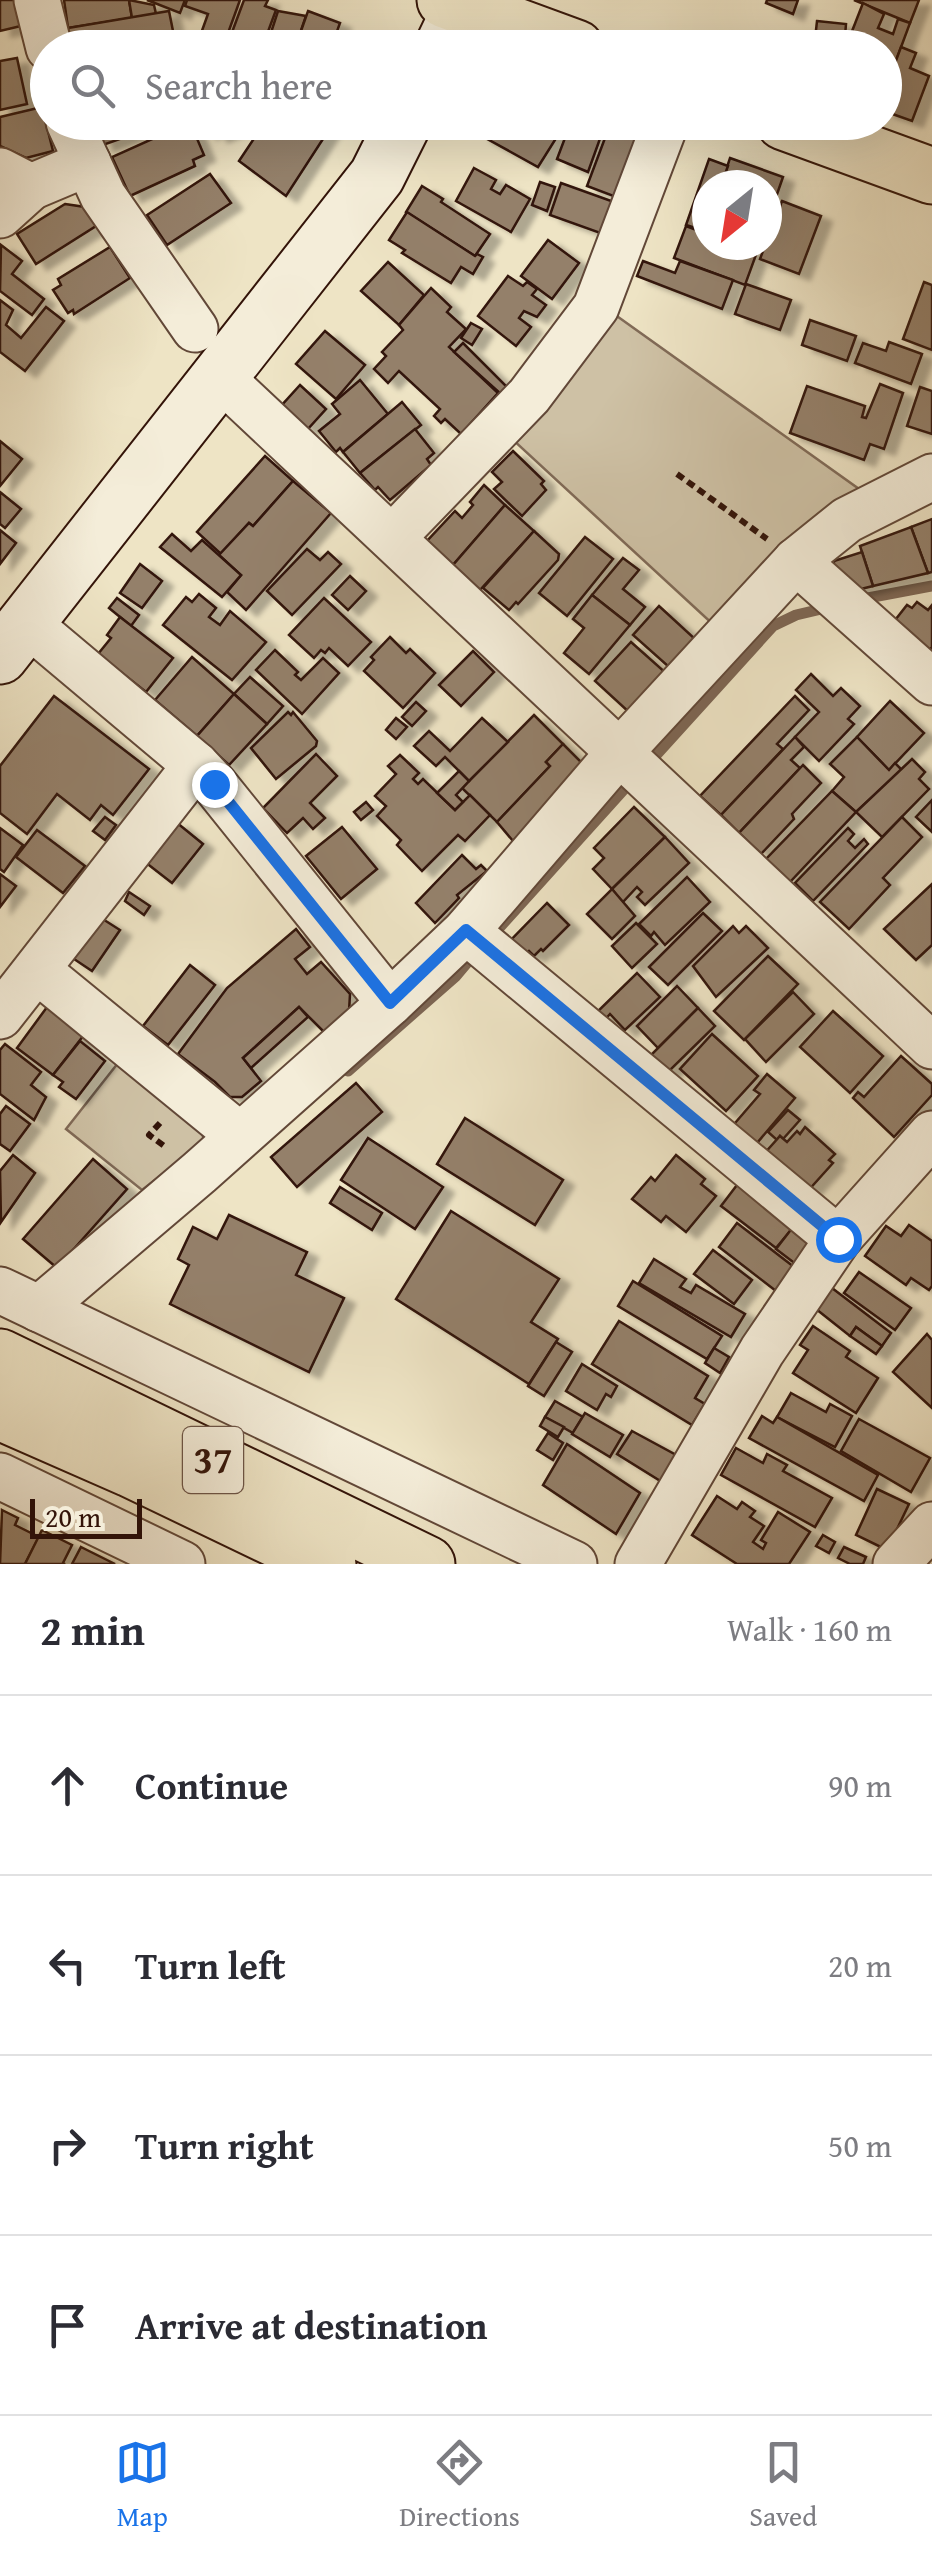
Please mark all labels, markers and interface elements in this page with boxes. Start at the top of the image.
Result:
search box [30,30,902,140]
text: Search here [145,57,333,113]
icon: search [65,58,120,113]
north arrow [692,170,782,260]
route end [192,762,238,808]
route start [816,1217,862,1263]
road number: 37 [183,1427,243,1493]
scale bar [30,1494,142,1538]
text: 20 m [45,1496,101,1537]
text: 2 min [40,1599,145,1660]
text: Walk · 160 m [727,1606,892,1653]
text: Continue [135,1757,288,1813]
icon: ahead [40,1758,95,1813]
text: 90 m [828,1762,892,1809]
text: Turn left [135,1937,286,1993]
icon: left [40,1938,95,1993]
text: 20 m [828,1942,892,1989]
text: Turn right [135,2117,314,2173]
icon: right [40,2118,95,2173]
text: 50 m [828,2122,892,2169]
text: Arrive at destination [135,2297,488,2353]
icon: arrive [40,2298,95,2353]
tab: Map [115,2435,170,2536]
tab: Directions [399,2435,520,2536]
tab: Saved [749,2435,817,2536]

